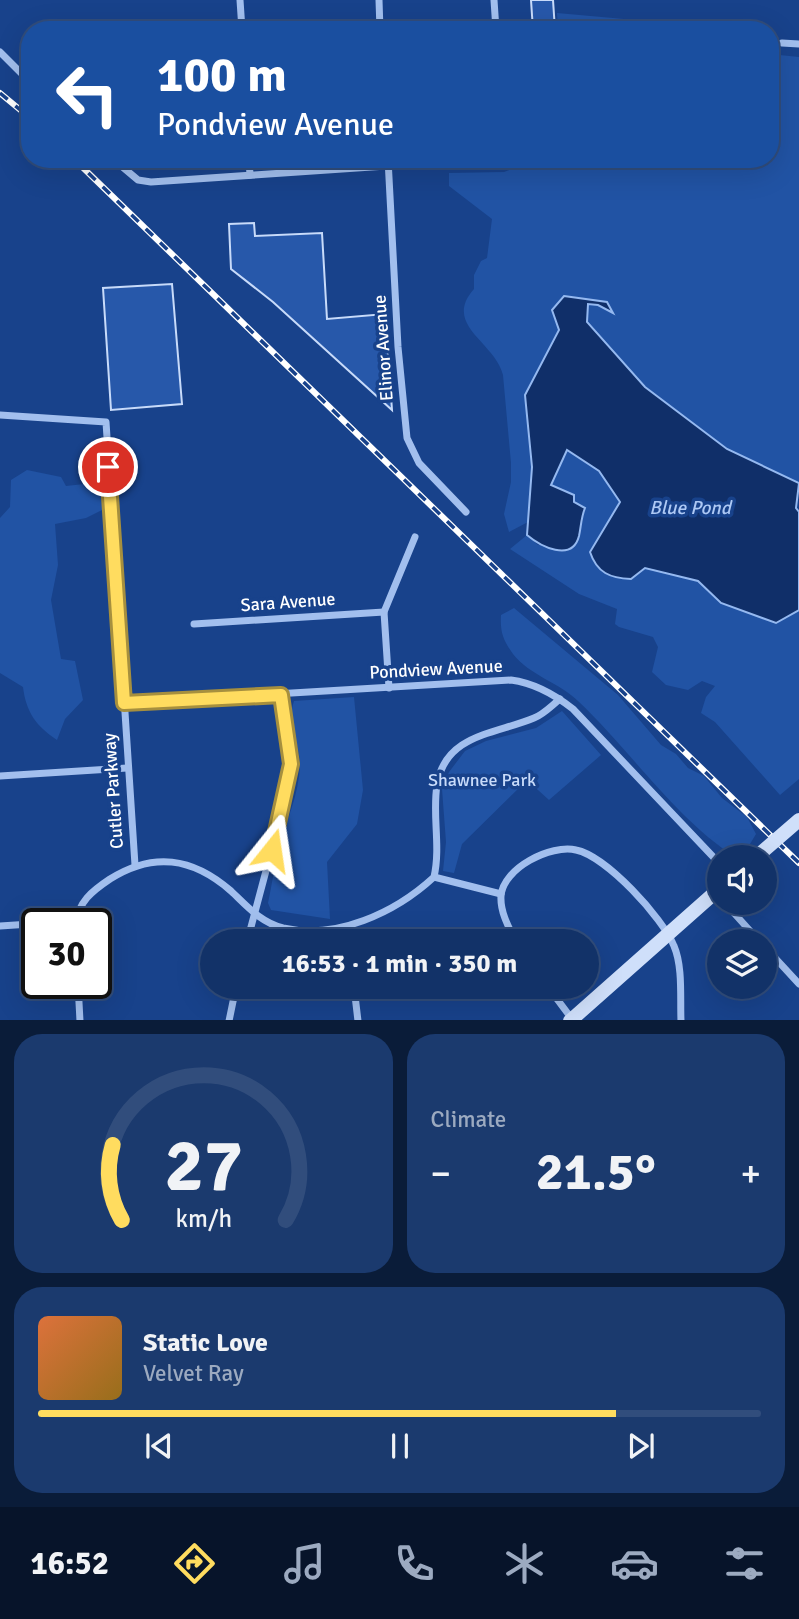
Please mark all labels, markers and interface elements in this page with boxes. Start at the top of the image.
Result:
text: 100 m [157,45,287,105]
icon: left [42,49,133,140]
text: Pondview Avenue [157,105,394,144]
street label: Elinor Avenue [368,294,398,402]
pin [78,437,138,497]
icon: arrive [89,448,127,486]
water label: Blue Pond [649,496,733,520]
street label: Sara Avenue [240,588,336,616]
street label: Pondview Avenue [369,655,503,683]
street label: Cutler Parkway [98,732,128,850]
park label: Shawnee Park [428,769,536,791]
position arrow [235,813,309,887]
map controls [707,845,777,999]
button: sound [707,845,777,915]
speed limit sign: 30 [21,908,112,999]
button: layers [707,929,777,999]
text: 16:53 · 1 min · 350 m [282,948,517,980]
text: Climate [431,1105,506,1134]
text: 27 [164,1122,243,1211]
text: 21.5° [536,1140,656,1204]
text: − [431,1150,451,1197]
text: + [740,1150,761,1197]
text: km/h [175,1202,232,1233]
text: Static Love [143,1327,268,1359]
text: Velvet Ray [143,1359,244,1388]
icon: previous [140,1427,178,1465]
icon: pause [381,1427,419,1465]
icon: next [622,1427,660,1465]
icon: directions [170,1539,219,1588]
icon: music [280,1539,329,1588]
icon: phone [390,1539,439,1588]
icon: climate [500,1539,549,1588]
icon: car [610,1539,659,1588]
icon: filters [720,1539,769,1588]
text: 16:52 [30,1544,109,1583]

